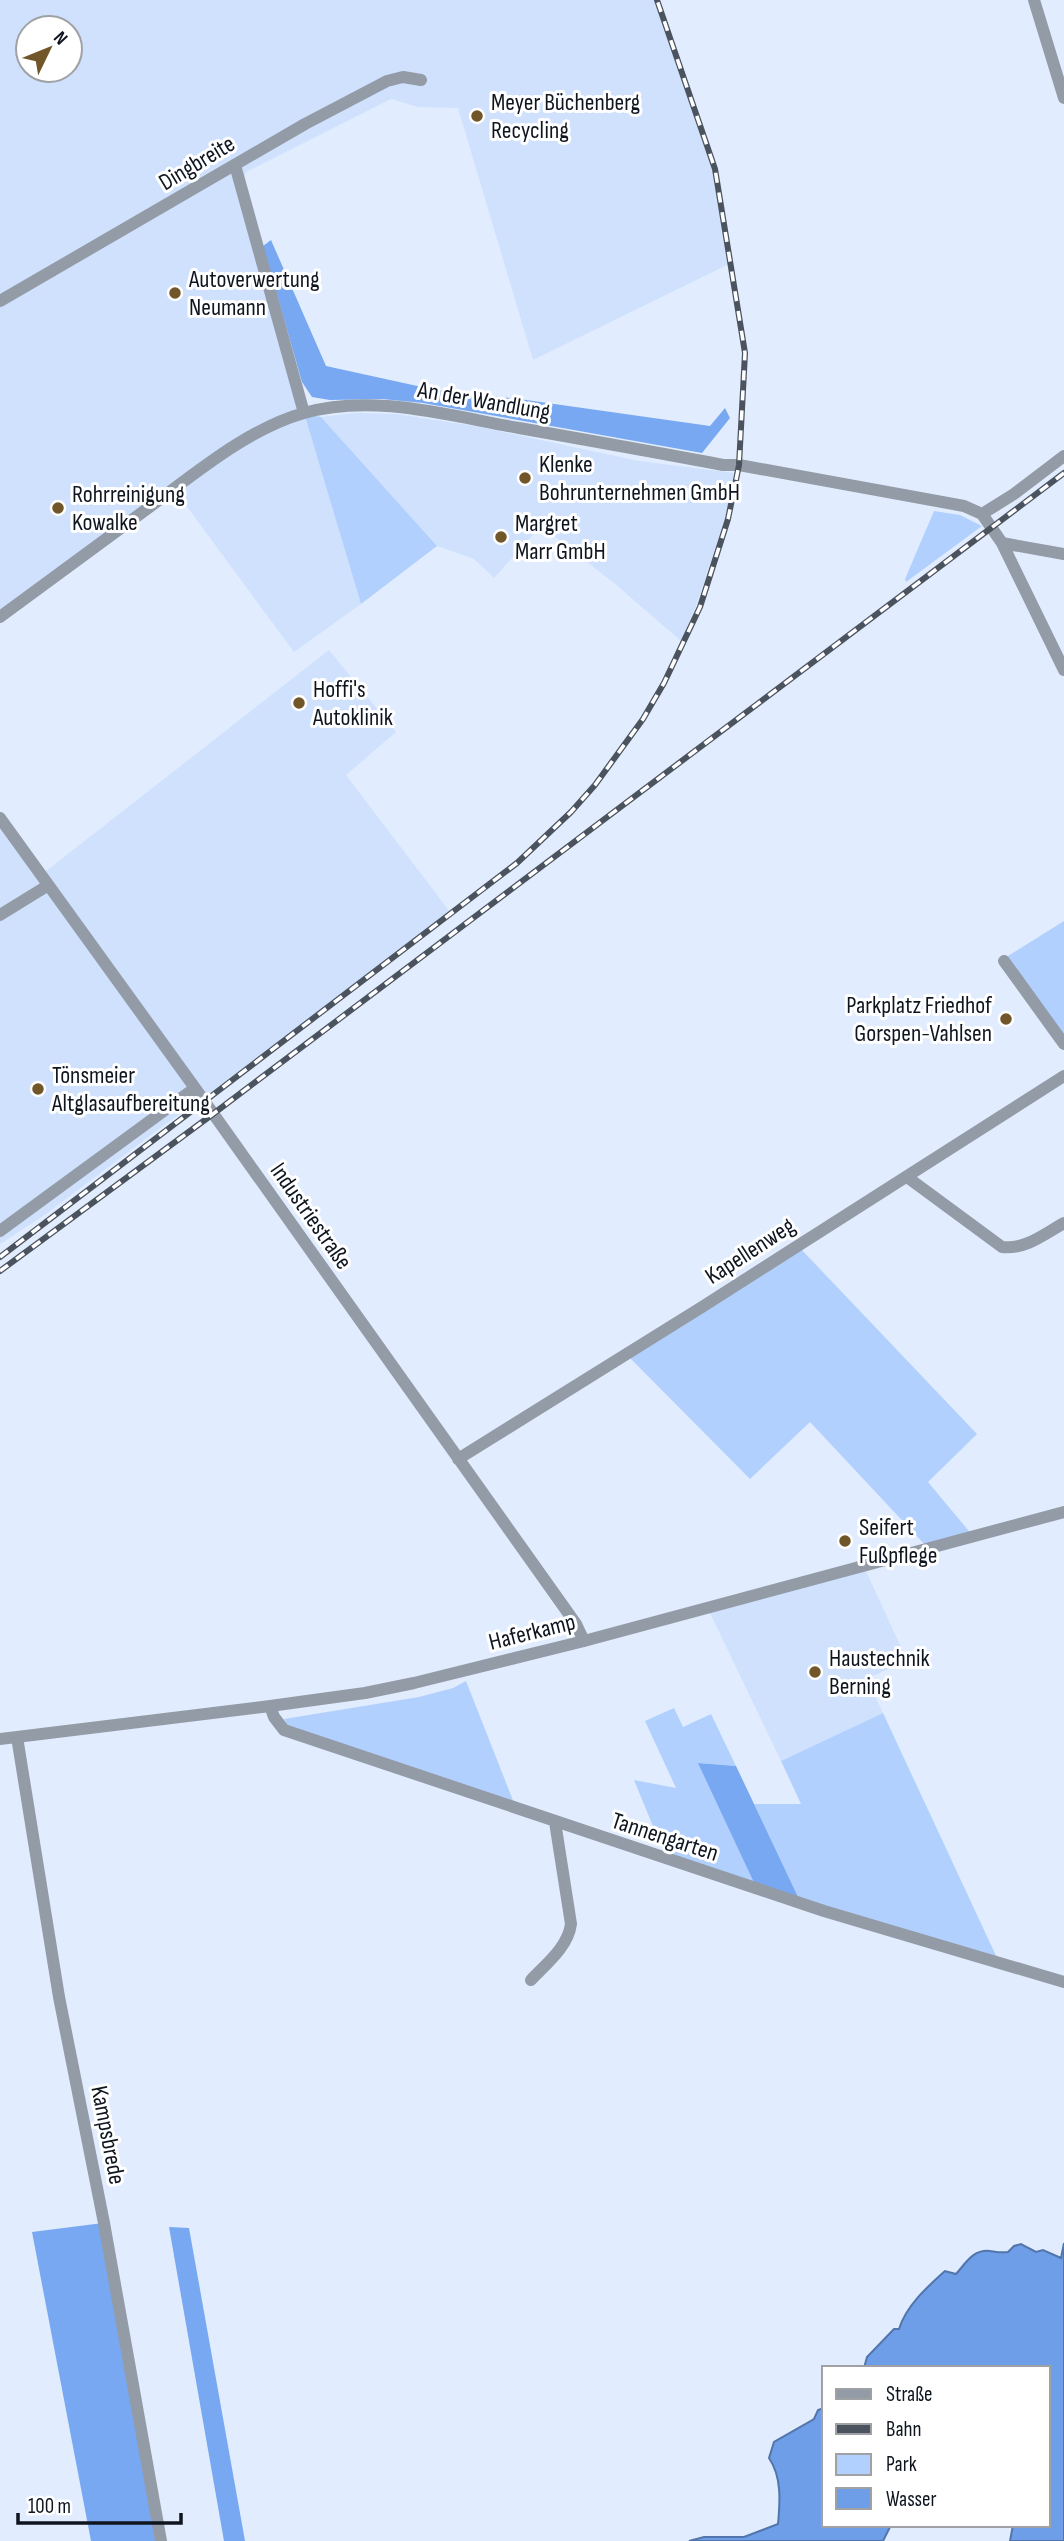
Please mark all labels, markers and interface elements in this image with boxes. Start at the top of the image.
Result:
north arrow [14,14,84,84]
text: N [48,27,72,50]
place label: Meyer Büchenberg Recycling [491,88,640,145]
marker: Meyer Büchenberg Recycling [469,108,485,124]
street label: Dingbreite [154,129,240,197]
place label: Autoverwertung Neumann [188,265,320,322]
marker: Autoverwertung Neumann [167,285,183,301]
street label: An der Wandlung [415,375,553,427]
place label: Klenke Bohrunternehmen GmbH [539,450,740,507]
marker: Klenke Bohrunternehmen GmbH [517,470,533,486]
place label: Rohrreinigung Kowalke [72,480,185,537]
marker: Rohrreinigung Kowalke [50,500,66,516]
place label: Margret Marr GmbH [515,509,606,566]
marker: Margret Marr GmbH [493,529,509,545]
place label: Hoffi's Autoklinik [312,675,393,732]
marker: Hoffi's Autoklinik [291,695,307,711]
place label: Parkplatz Friedhof Gorspen-Vahlsen [846,991,993,1048]
marker: Parkplatz Friedhof Gorspen-Vahlsen [998,1011,1014,1027]
place label: Tönsmeier Altglasaufbereitung [51,1061,210,1118]
marker: Tönsmeier Altglasaufbereitung [30,1081,46,1097]
street label: Industriestraße [264,1157,358,1275]
street label: Kapellenweg [700,1211,800,1291]
place label: Seifert Fußpflege [859,1513,937,1570]
marker: Seifert Fußpflege [837,1533,853,1549]
street label: Haferkamp [486,1607,578,1657]
place label: Haustechnik Berning [829,1644,930,1701]
marker: Haustechnik Berning [807,1664,823,1680]
street label: Tannengarten [608,1806,722,1868]
street label: Kampsbrede [84,2083,132,2187]
legend [822,2366,1050,2527]
text: Straße [886,2382,932,2407]
text: Bahn [886,2417,921,2442]
text: Park [886,2452,917,2477]
scale bar [18,2482,180,2526]
text: Wasser [886,2487,937,2512]
text: 100 m [28,2494,71,2519]

